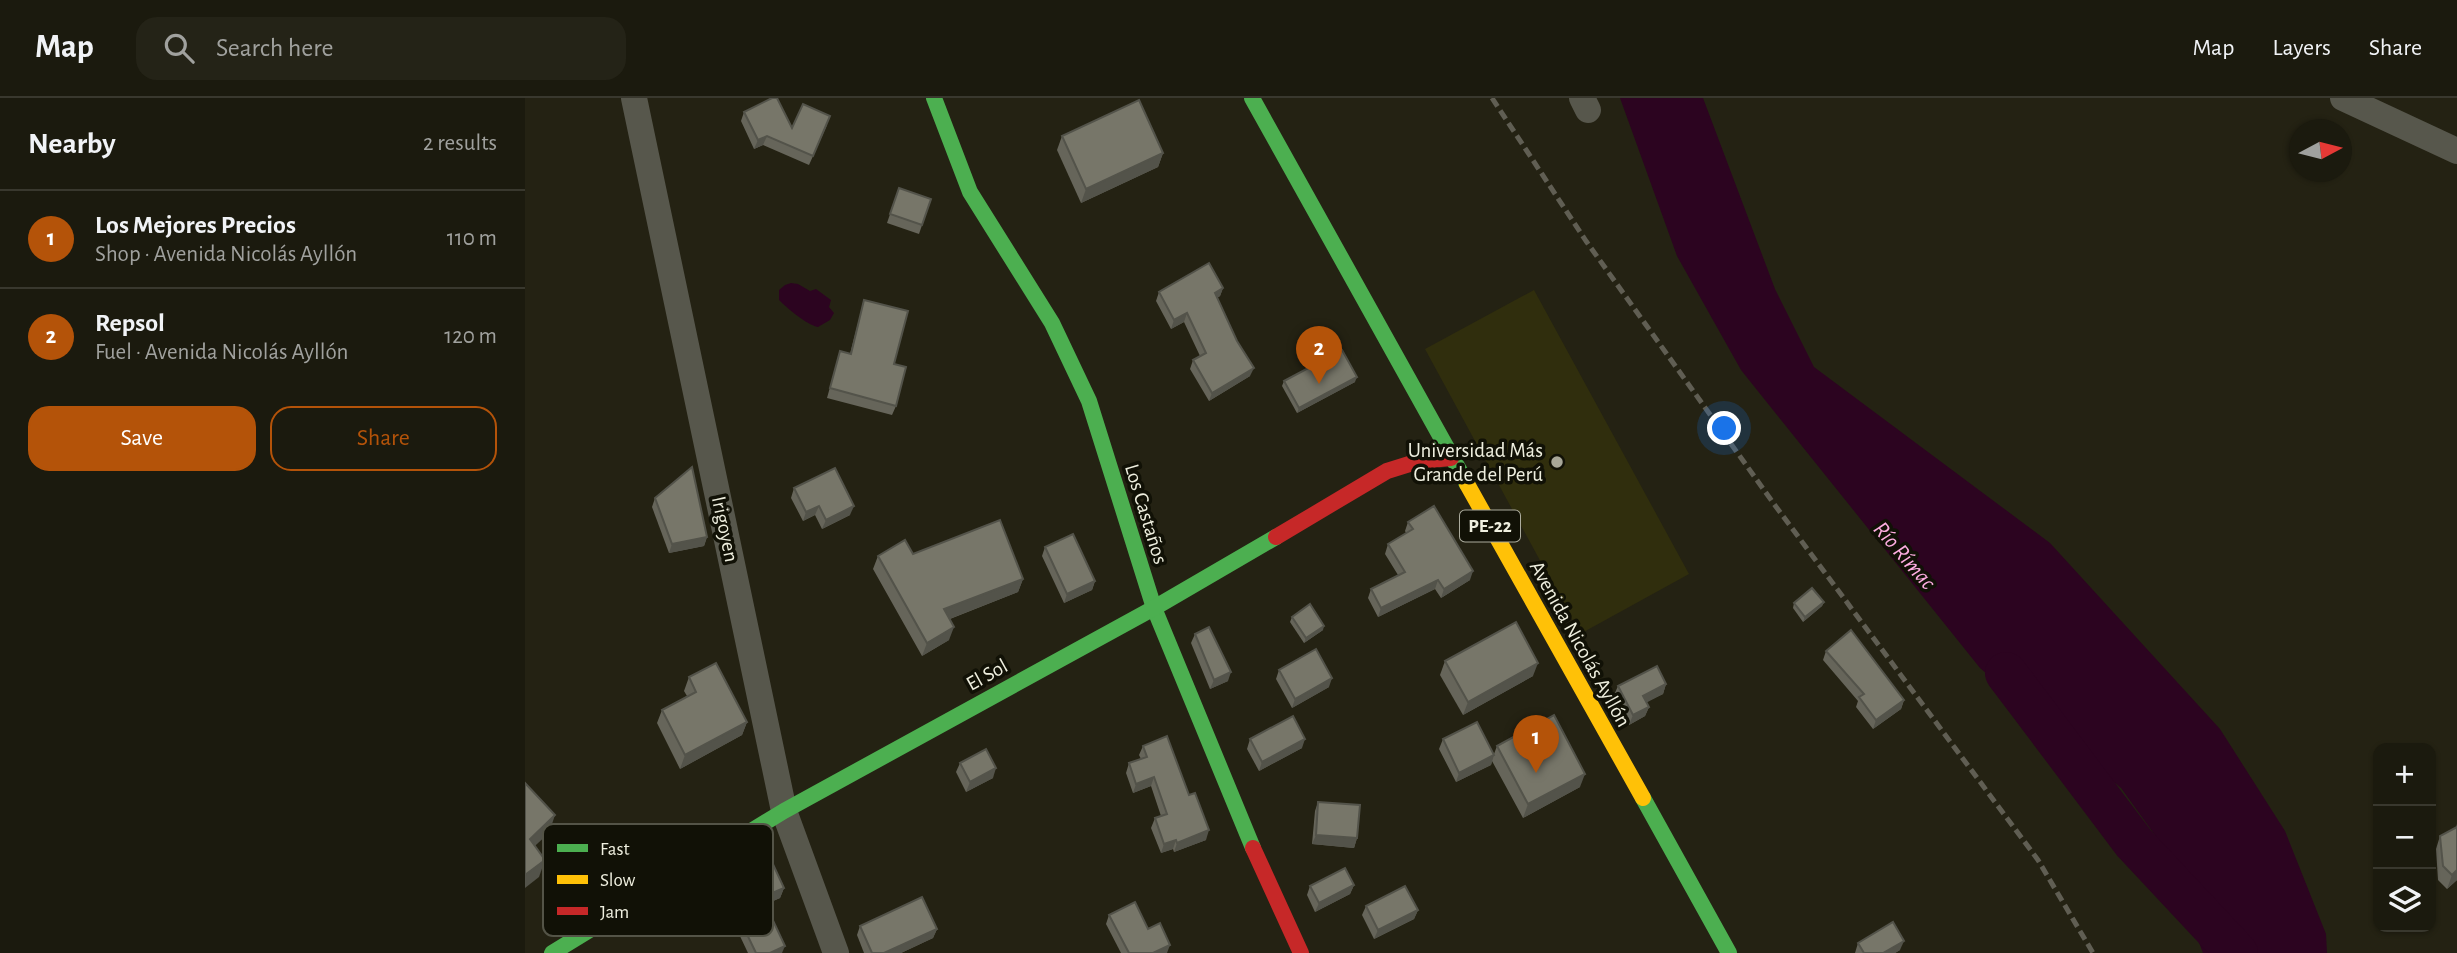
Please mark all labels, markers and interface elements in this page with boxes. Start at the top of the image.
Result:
search box [136,17,626,80]
icon: search [160,29,198,67]
text: Map [35,31,94,64]
text: Search here [216,35,334,61]
text: Map [2192,36,2234,60]
text: Layers [2272,36,2331,60]
text: Share [2369,36,2422,60]
north arrow [2289,119,2352,182]
text: Nearby [28,129,116,159]
text: 2 results [423,132,497,155]
text: Los Mejores Precios [95,212,296,238]
text: 1 [47,227,55,250]
text: 110 m [447,227,497,250]
text: Shop · Avenida Nicolás Ayllón [95,243,357,266]
text: Repsol [95,310,165,336]
text: 2 [46,325,56,348]
text: 120 m [444,325,497,348]
pin: 2 [1296,326,1342,384]
text: Fuel · Avenida Nicolás Ayllón [95,341,348,364]
button: Save [28,406,256,471]
button: Share [270,406,497,471]
your location [1707,411,1741,445]
place label: Universidad Más Grande del Perú [1408,440,1543,485]
marker: Universidad Más Grande del Perú [1549,454,1565,470]
street label: Los Castaños [1121,461,1171,567]
street label: Irigoyen [708,494,742,564]
road number: PE-22 [1460,510,1520,542]
water label: Río Rímac [1869,518,1940,595]
street label: Avenida Nicolás Ayllón [1526,558,1634,730]
street label: El Sol [963,655,1011,695]
pin: 1 [1513,715,1559,773]
map controls [2373,743,2436,932]
button: + [2373,743,2436,806]
button: − [2373,806,2436,869]
legend [543,824,773,936]
text: Fast [600,840,630,859]
button: layers [2373,869,2436,932]
text: Slow [600,871,636,890]
text: Jam [600,903,629,922]

